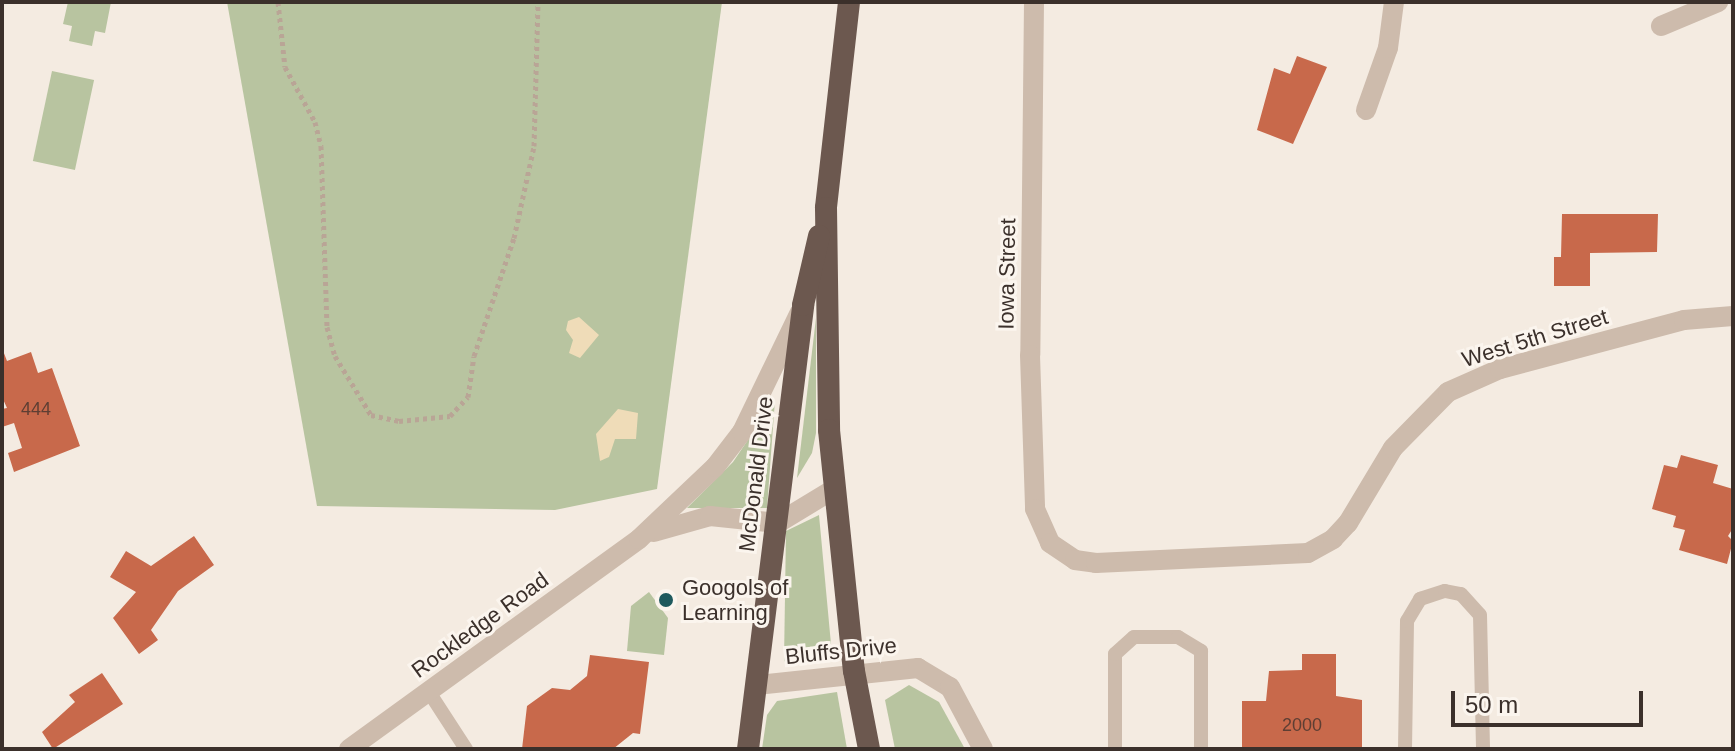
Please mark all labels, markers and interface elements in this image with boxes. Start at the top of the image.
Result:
street label: Iowa Street [993,218,1021,330]
street label: West 5th Street [1459,303,1611,373]
street label: McDonald Drive [733,395,779,553]
house number: 444 [21,398,51,420]
street label: Rockledge Road [406,567,554,683]
place label: Googols of Learning [682,574,788,626]
marker: Googols of Learning [657,591,675,609]
street label: Bluffs Drive [784,632,898,670]
scale bar [1455,675,1647,725]
text: 50 m [1465,691,1518,718]
house number: 2000 [1282,714,1322,736]

